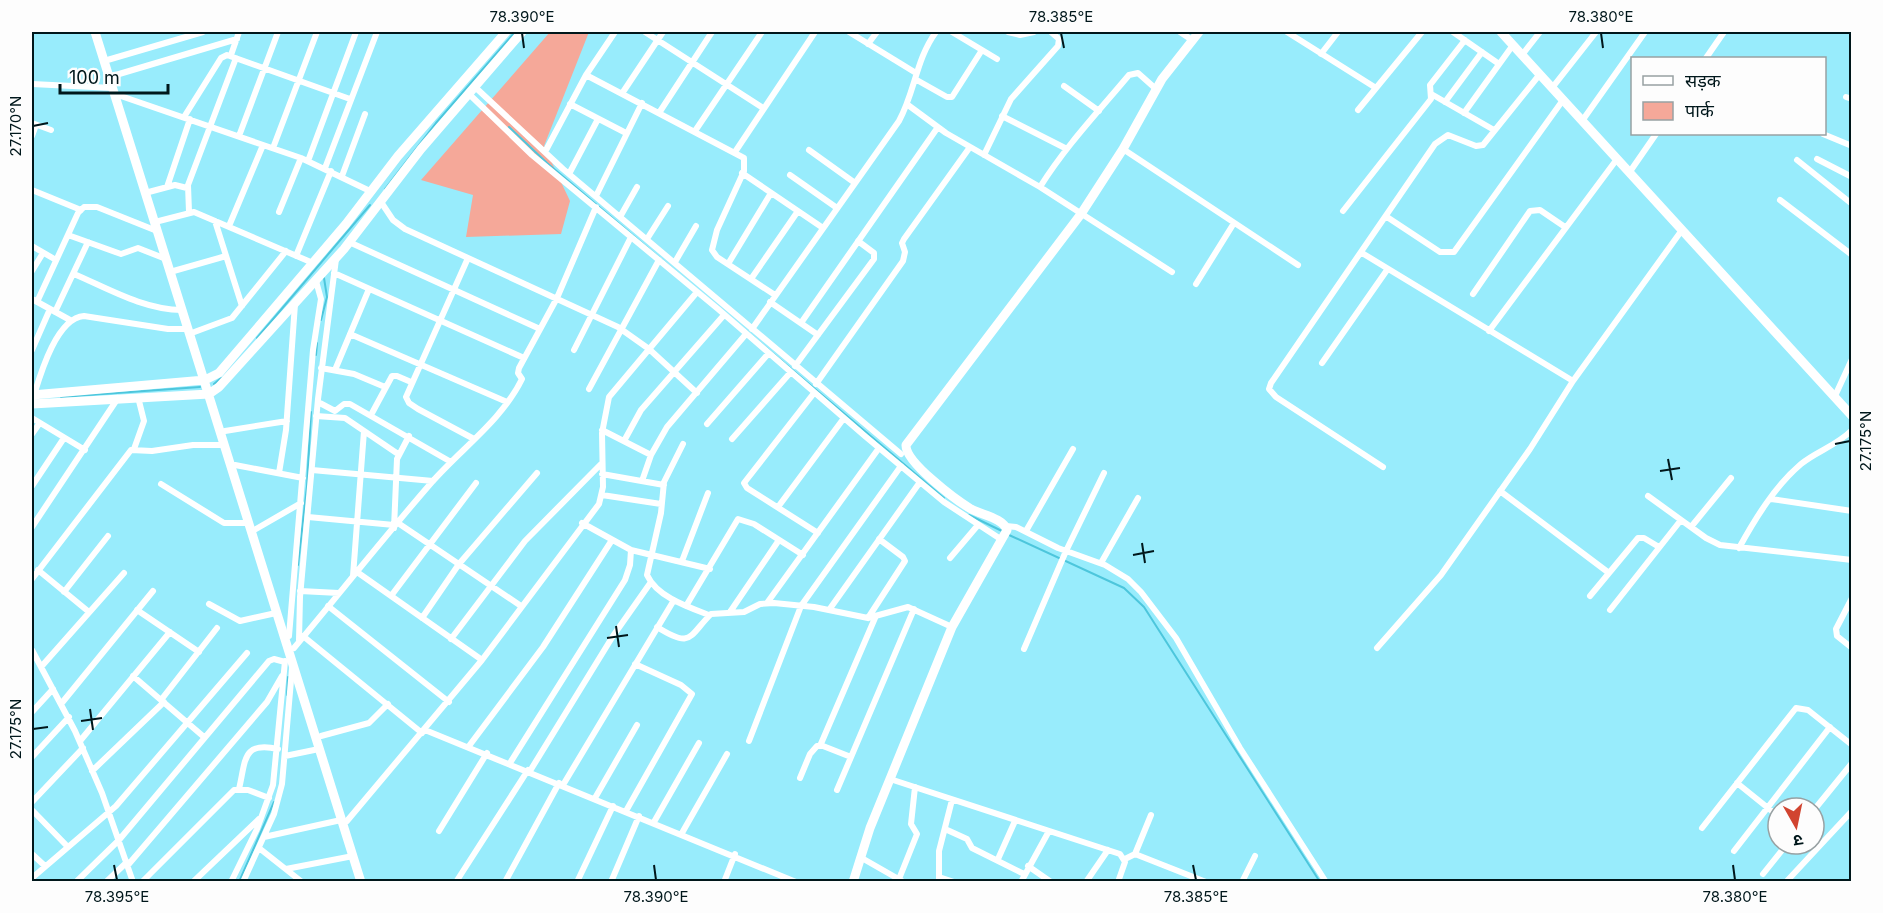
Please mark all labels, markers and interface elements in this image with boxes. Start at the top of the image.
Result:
text: 78.390°E [489,7,555,26]
text: 78.385°E [1029,7,1093,26]
text: 78.380°E [1569,7,1634,26]
scale bar [60,57,168,95]
legend [1631,57,1826,135]
text: 100 m [69,67,120,88]
text: सड़क [1685,70,1722,91]
text: 27.170°N [6,96,25,156]
text: पार्क [1685,100,1715,121]
text: 27.175°N [1856,411,1875,471]
text: 27.175°N [6,699,25,759]
north arrow [1766,796,1826,856]
text: उ [1792,830,1805,852]
text: 78.395°E [85,887,149,906]
text: 78.390°E [623,887,689,906]
text: 78.385°E [1164,887,1228,906]
text: 78.380°E [1703,887,1768,906]

